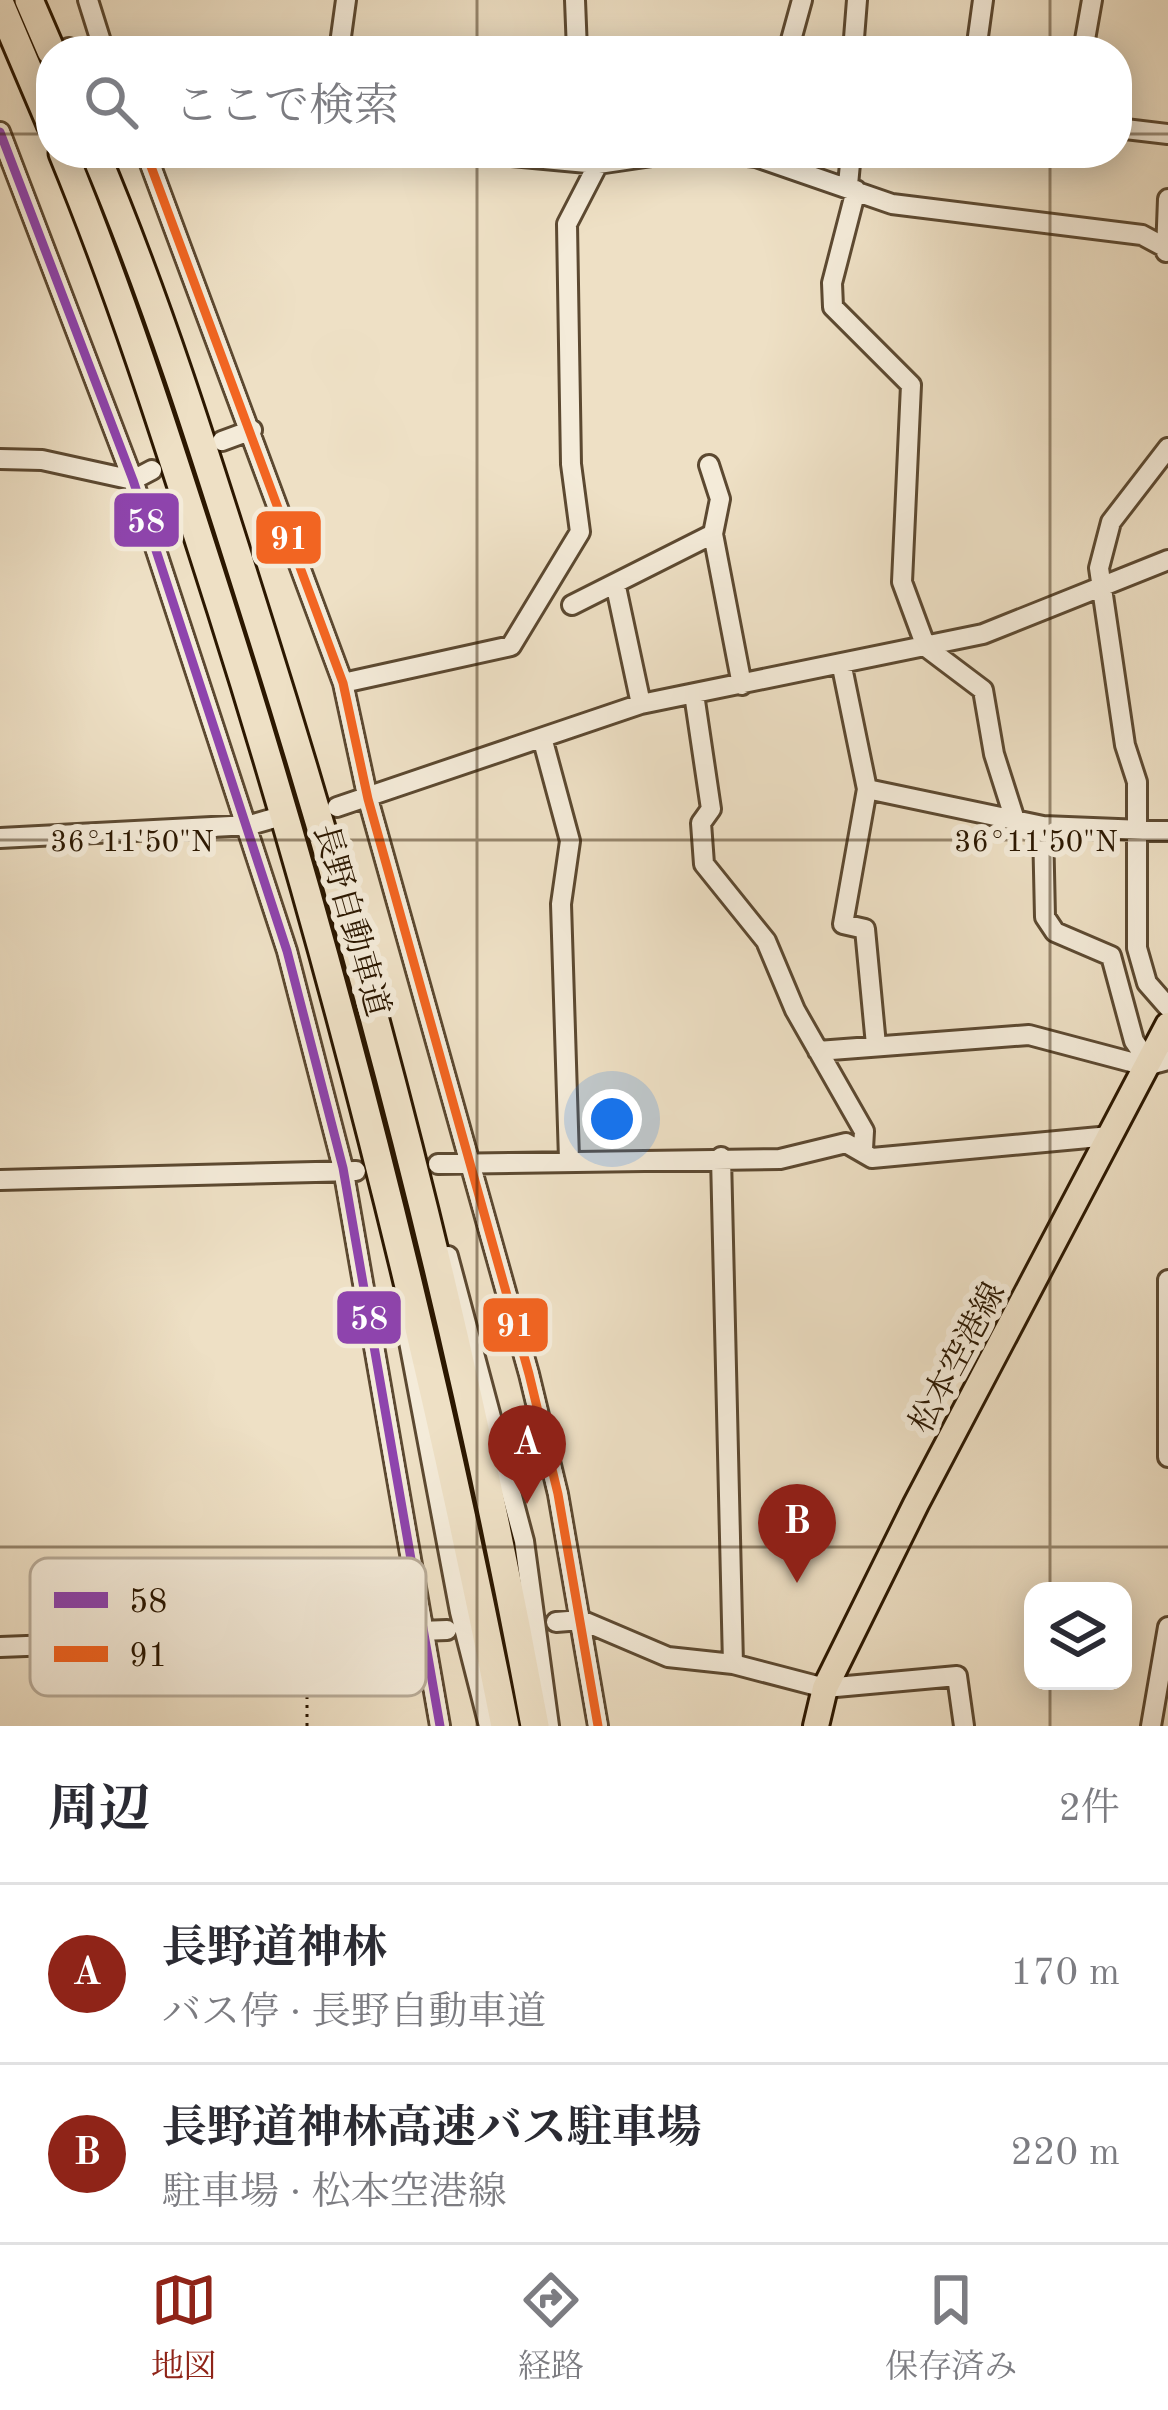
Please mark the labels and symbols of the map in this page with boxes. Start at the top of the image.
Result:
line badge: 58 [112,491,181,549]
text: 58 [127,507,165,540]
line badge: 91 [254,509,323,566]
text: 91 [270,524,308,557]
street label: 長野自動車道 [306,820,396,1021]
text: 36°11'50"N [50,828,214,858]
text: 36°11'50"N [954,828,1118,858]
your location [582,1089,642,1149]
street label: 松本空港線 [903,1277,1012,1439]
line badge: 58 [335,1289,403,1346]
line badge: 91 [481,1296,550,1354]
text: 58 [350,1304,388,1337]
text: 91 [496,1311,534,1344]
pin: A [488,1405,566,1504]
pin: B [758,1484,836,1583]
legend [30,1558,426,1696]
text: 58 [129,1587,167,1620]
text: 91 [129,1641,167,1674]

